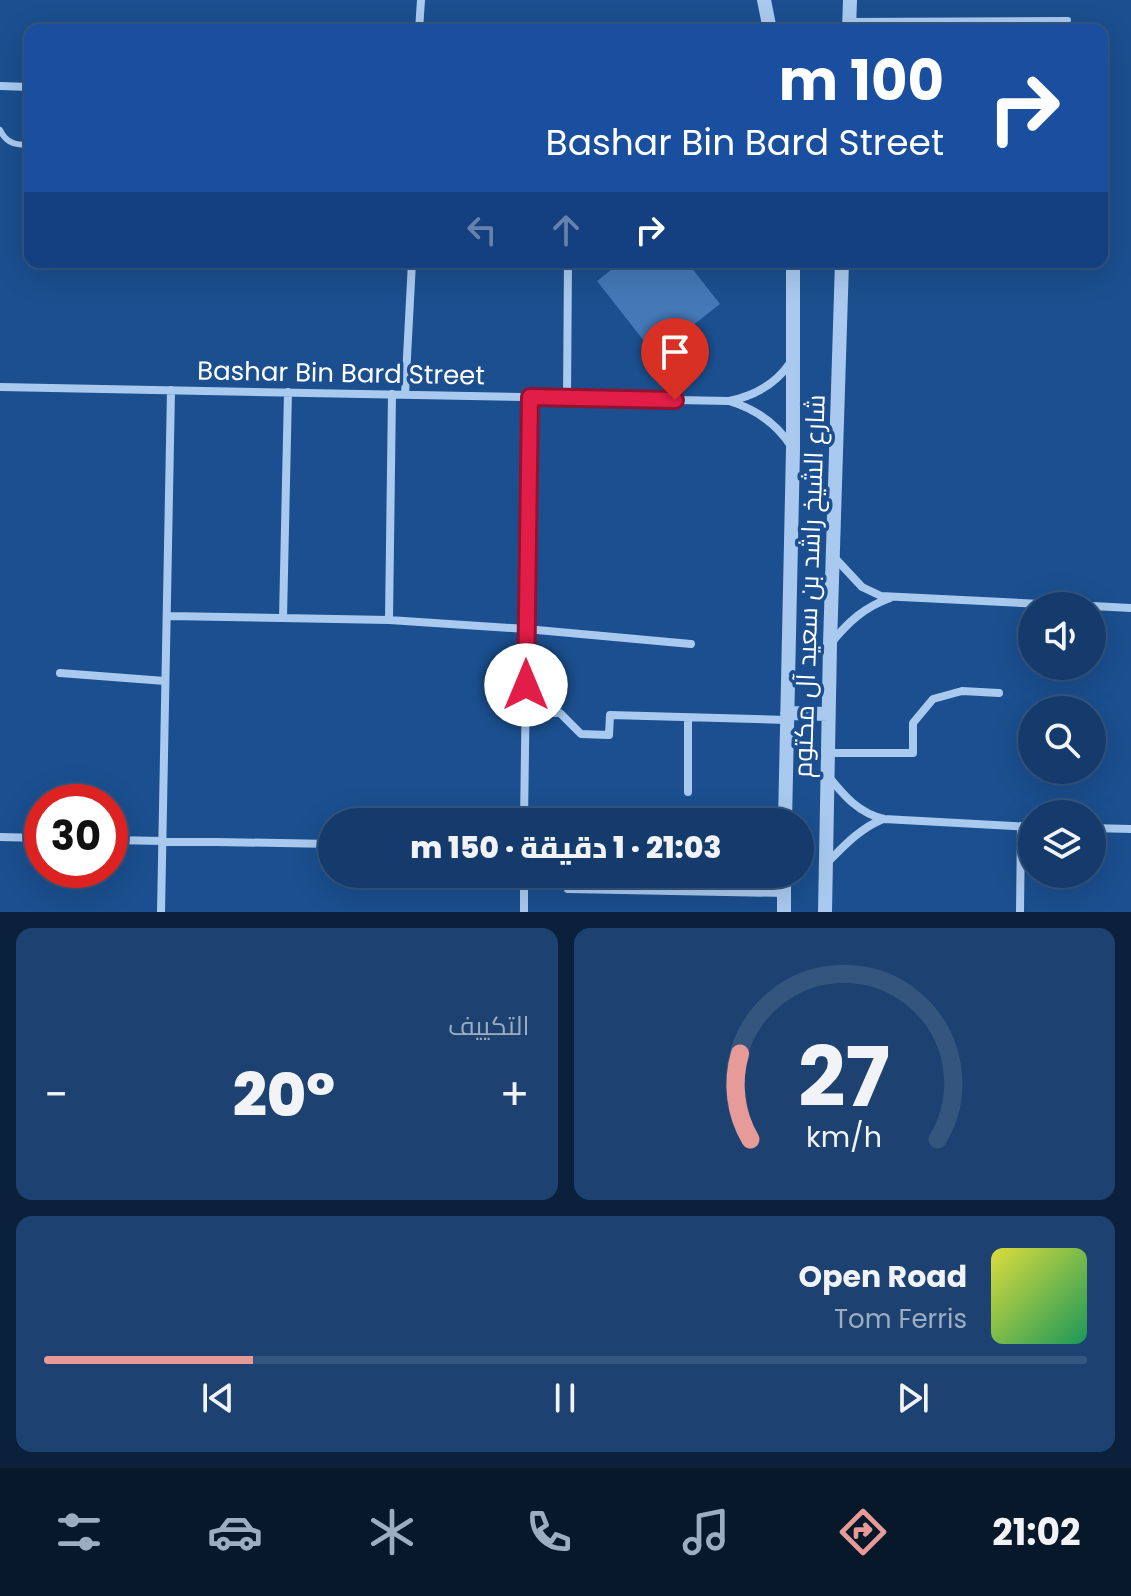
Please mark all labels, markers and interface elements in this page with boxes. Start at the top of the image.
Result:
text: 100 m [779,41,944,120]
icon: right [972,56,1076,160]
text: Bashar Bin Bard Street [546,117,944,168]
icon: left [460,208,504,252]
icon: ahead [544,208,588,252]
icon: right [628,208,672,252]
pin [641,318,709,400]
icon: arrive [653,330,697,374]
street label: Bashar Bin Bard Street [197,352,485,394]
street label: شارع الشيخ راشد بن سعيد آل مكتوم [784,394,834,778]
map controls [1018,592,1106,888]
button: sound [1018,592,1106,680]
position arrow [484,643,568,727]
button: search [1018,696,1106,784]
speed limit sign: 30 [24,784,128,888]
button: layers [1018,800,1106,888]
text: 21:03 · 1 دقيقة · 150 m [410,826,722,869]
text: التكييف [448,1008,530,1044]
text: 27 [798,1019,890,1135]
text: 20° [233,1053,335,1137]
text: − [44,1064,68,1125]
text: + [499,1064,530,1125]
text: km/h [806,1117,882,1157]
text: Open Road [799,1255,967,1298]
text: Tom Ferris [834,1301,967,1337]
icon: previous [196,1376,240,1420]
icon: pause [543,1376,587,1420]
icon: next [891,1376,935,1420]
icon: filters [51,1504,107,1560]
icon: car [207,1504,263,1560]
icon: climate [364,1504,420,1560]
icon: phone [521,1504,577,1560]
icon: music [678,1504,734,1560]
icon: directions [835,1504,891,1560]
text: 21:02 [992,1507,1081,1558]

